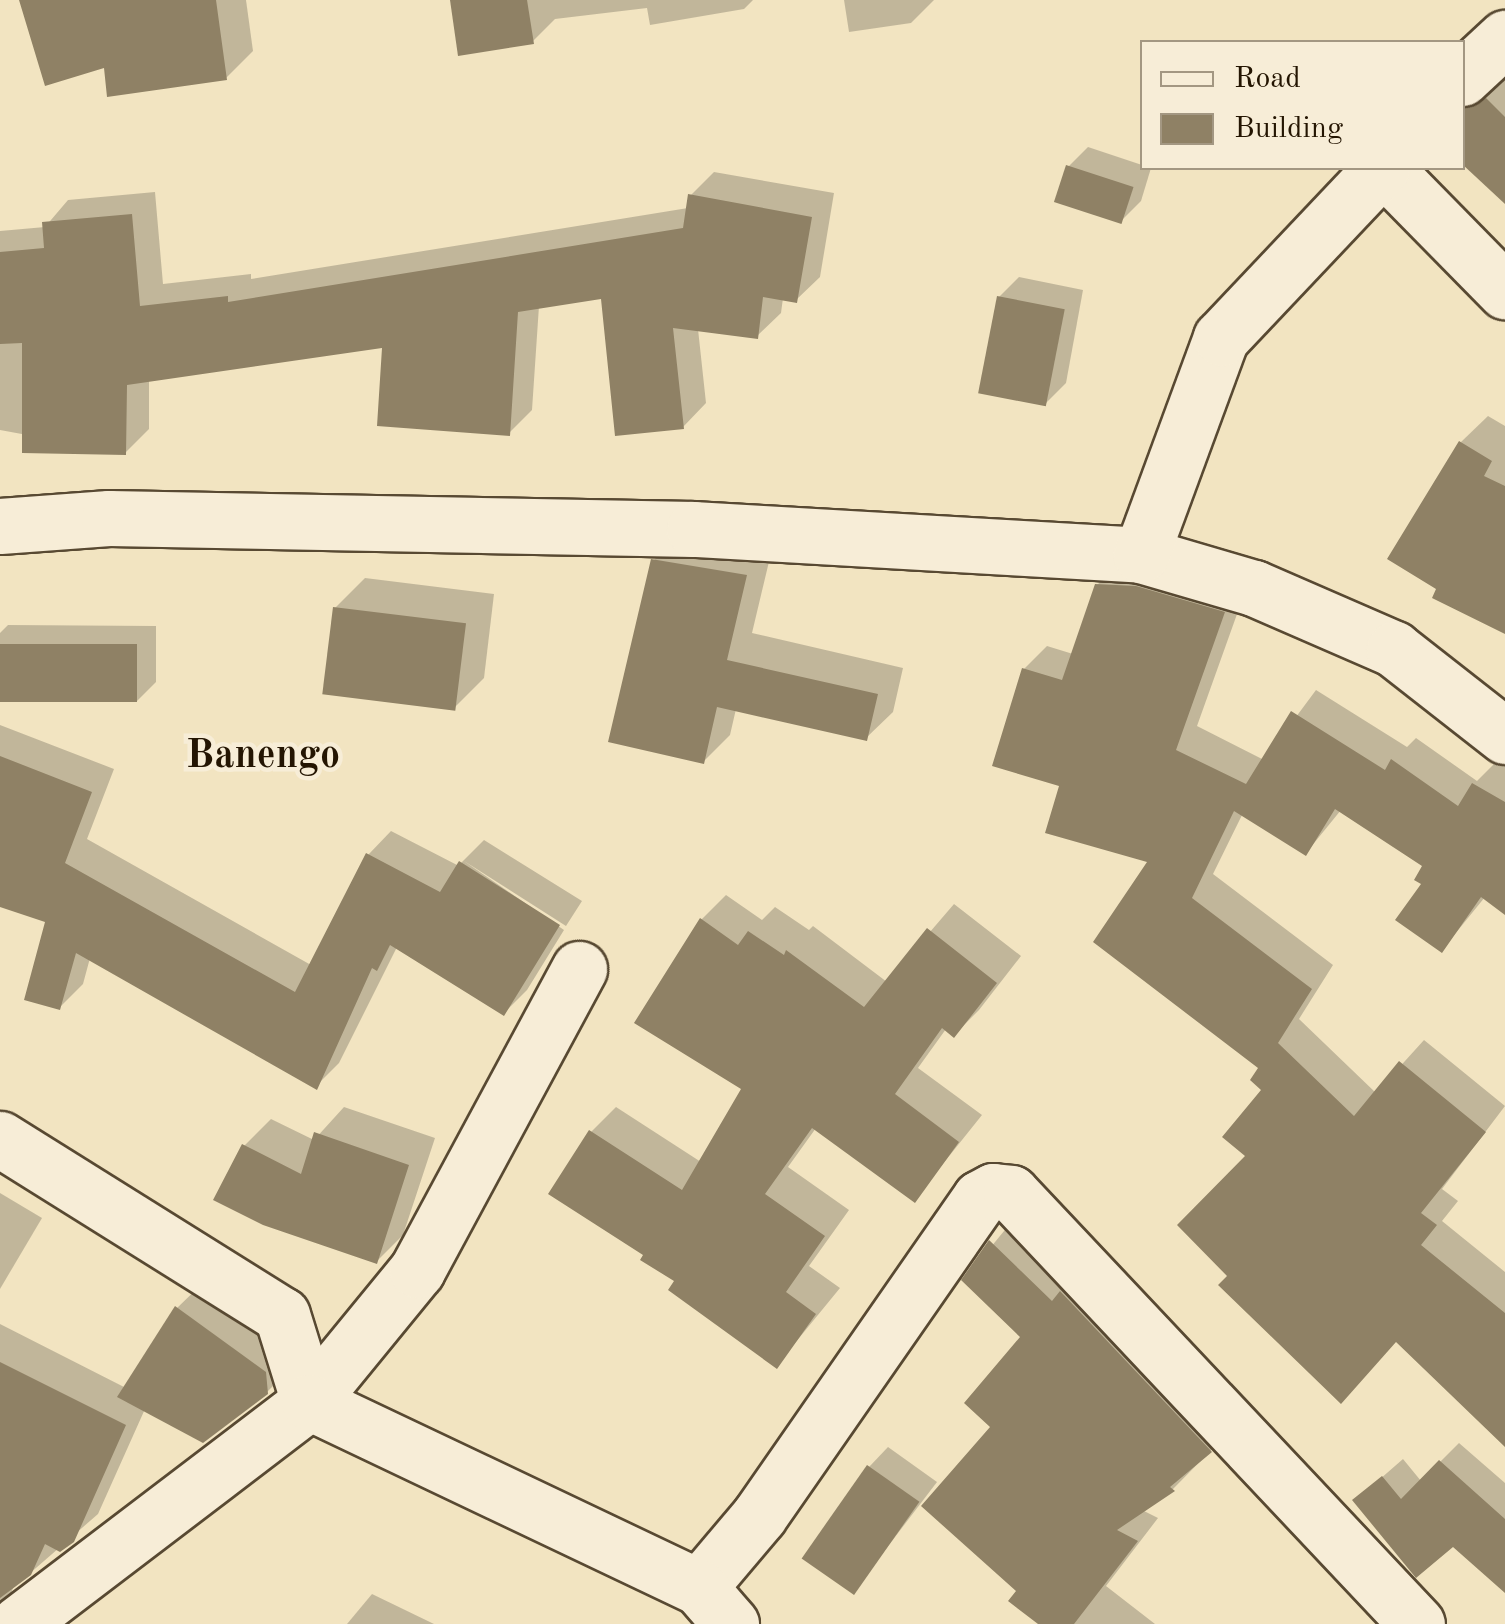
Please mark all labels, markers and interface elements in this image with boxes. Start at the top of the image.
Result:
legend [1140,40,1465,170]
text: Road [1234,64,1301,94]
text: Building [1234,114,1343,144]
district label: Banengo [186,733,340,781]

